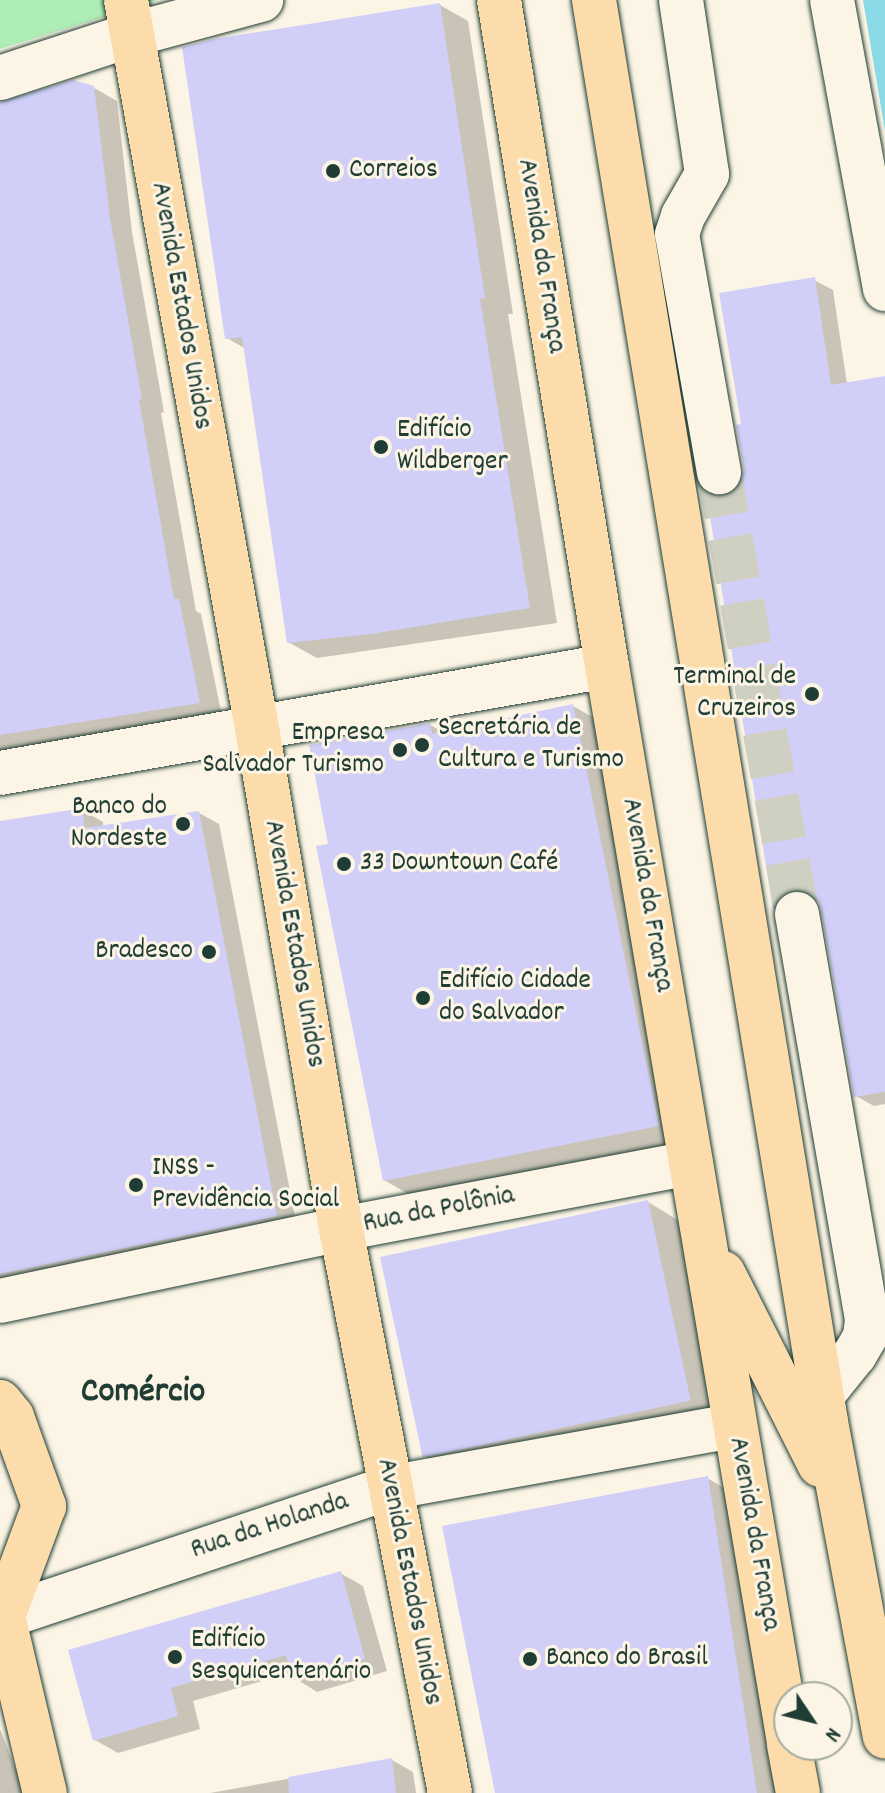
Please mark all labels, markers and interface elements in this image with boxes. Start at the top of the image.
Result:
place label: Correios [349,154,438,188]
street label: Avenida da França [508,157,572,355]
marker: Correios [324,162,342,180]
street label: Avenida Estados Unidos [142,180,218,432]
place label: Edifício Wildberger [397,414,508,480]
marker: Edifício Wildberger [372,438,390,456]
place label: Terminal de Cruzeiros [673,661,796,727]
marker: Terminal de Cruzeiros [803,685,821,703]
place label: Secretária de Cultura e Turismo [438,712,624,778]
place label: Empresa Salvador Turismo [202,717,384,783]
marker: Secretária de Cultura e Turismo [413,736,431,754]
marker: Empresa Salvador Turismo [391,741,409,759]
place label: Banco do Nordeste [70,791,167,857]
street label: Avenida da França [612,796,680,994]
marker: Banco do Nordeste [174,815,192,833]
street label: Avenida Estados Unidos [255,818,331,1070]
place label: 33 Downtown Café [360,847,558,881]
marker: 33 Downtown Café [335,855,353,873]
place label: Bradesco [95,935,193,969]
marker: Bradesco [200,943,218,961]
place label: Edifício Cidade do Salvador [439,965,591,1031]
marker: Edifício Cidade do Salvador [414,989,432,1007]
place label: INSS - Previdência Social [152,1152,339,1218]
marker: INSS - Previdência Social [127,1176,145,1194]
street label: Rua da Polônia [360,1180,518,1242]
district label: Comércio [81,1372,205,1416]
street label: Avenida da França [719,1435,787,1633]
street label: Avenida Estados Unidos [368,1456,448,1708]
street label: Rua da Holanda [187,1486,353,1568]
place label: Edifício Sesquicentenário [191,1624,371,1690]
place label: Banco do Brasil [546,1642,708,1676]
marker: Edifício Sesquicentenário [166,1648,184,1666]
marker: Banco do Brasil [521,1650,539,1668]
north arrow [773,1681,853,1761]
text: N [816,1721,847,1747]

